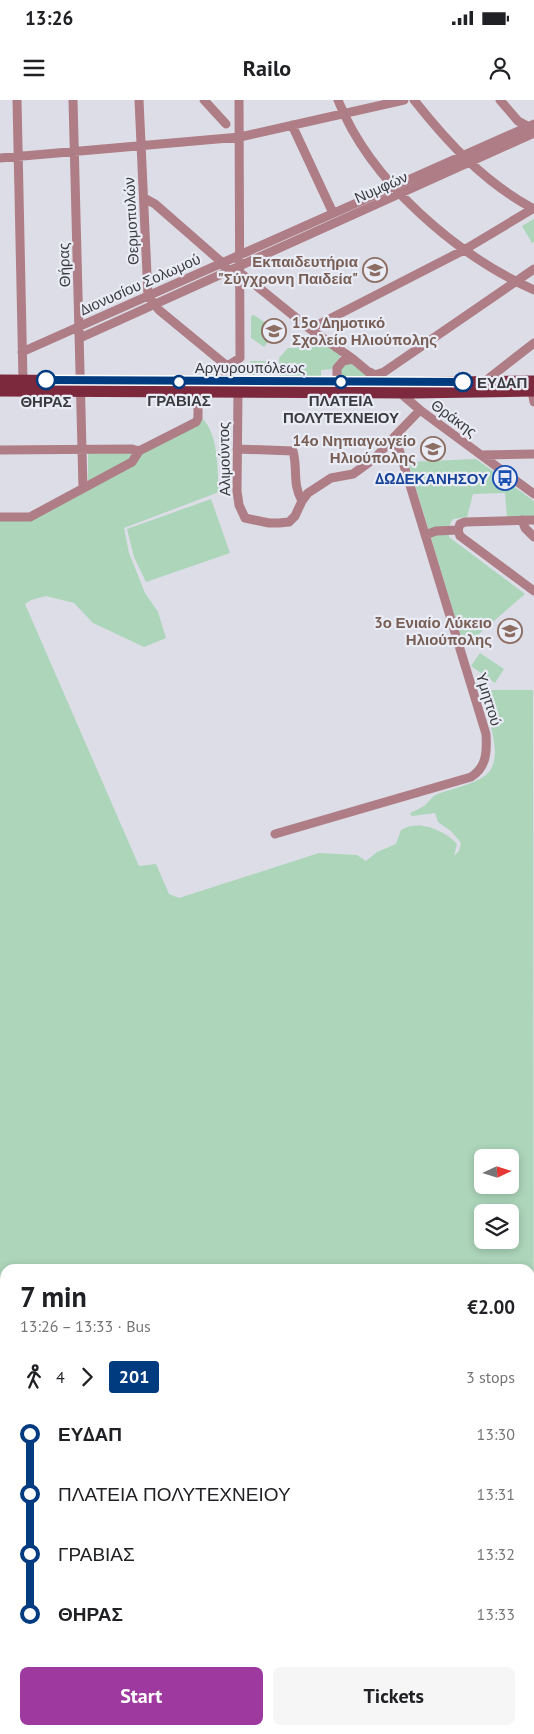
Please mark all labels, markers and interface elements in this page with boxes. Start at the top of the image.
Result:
text: 13:26 [25,6,73,30]
icon: menu [20,54,48,82]
text: Railo [243,54,291,82]
icon: person [486,54,514,82]
street label: Νυμφών [351,167,411,207]
street label: Θερμοπυλών [119,176,143,266]
street label: Θήρας [54,242,74,288]
street label: Διονυσίου Σολωμού [77,249,203,319]
place label: Εκπαιδευτήρια "Σύγχρονη Παιδεία" [218,252,359,288]
school or university icon: Εκπαιδευτήρια "Σύγχρονη Παιδεία" [362,257,388,283]
place label: 15ο Δημοτικό Σχολείο Ηλιούπολης [292,313,437,349]
school or university icon: 15ο Δημοτικό Σχολείο Ηλιούπολης [261,318,287,344]
street label: Αργυρουπόλεως [195,358,305,377]
marker: ΘΗΡΑΣ [36,370,56,390]
marker: ΕΥΔΑΠ [453,372,473,392]
place label: ΕΥΔΑΠ [477,373,527,392]
marker: ΓΡΑΒΙΑΣ [172,375,186,389]
marker: ΠΛΑΤΕΙΑ ΠΟΛΥΤΕΧΝΕΙΟΥ [334,375,348,389]
place label: ΓΡΑΒΙΑΣ [147,391,211,410]
place label: ΠΛΑΤΕΙΑ ΠΟΛΥΤΕΧΝΕΙΟΥ [283,391,399,427]
place label: ΘΗΡΑΣ [20,392,72,411]
street label: Θράκης [427,395,481,441]
street label: Αλιμούντος [214,422,234,496]
place label: 14ο Νηπιαγωγείο Ηλιούπολης [292,431,416,467]
school or university icon: 14ο Νηπιαγωγείο Ηλιούπολης [420,436,446,462]
bus stop icon: ΔΩΔΕΚΑΝΗΣΟΥ [492,465,518,491]
place label: ΔΩΔΕΚΑΝΗΣΟΥ [375,469,488,488]
place label: 3ο Ενιαίο Λύκειο Ηλιούπολης [374,613,492,649]
school or university icon: 3ο Ενιαίο Λύκειο Ηλιούπολης [497,618,523,644]
street label: Υμηττού [472,670,506,728]
north arrow [474,1149,519,1194]
map controls [474,1149,519,1249]
button: layers [474,1204,519,1249]
text: 7 min [20,1278,87,1315]
text: €2.00 [467,1295,515,1319]
text: 13:26 – 13:33 · Bus [20,1316,151,1336]
icon: walk [20,1363,48,1391]
icon: forward [73,1363,101,1391]
text: 201 [119,1365,149,1388]
text: 4 [56,1367,65,1387]
text: 3 stops [466,1367,515,1387]
text: ΕΥΔΑΠ [58,1422,122,1446]
text: 13:30 [477,1424,515,1444]
text: ΠΛΑΤΕΙΑ ΠΟΛΥΤΕΧΝΕΙΟΥ [58,1482,291,1506]
text: 13:31 [477,1484,515,1504]
text: ΓΡΑΒΙΑΣ [58,1542,135,1566]
text: 13:32 [477,1544,515,1564]
text: ΘΗΡΑΣ [58,1602,123,1626]
text: 13:33 [477,1604,515,1624]
button: Start [20,1667,263,1725]
button: Tickets [273,1667,515,1725]

